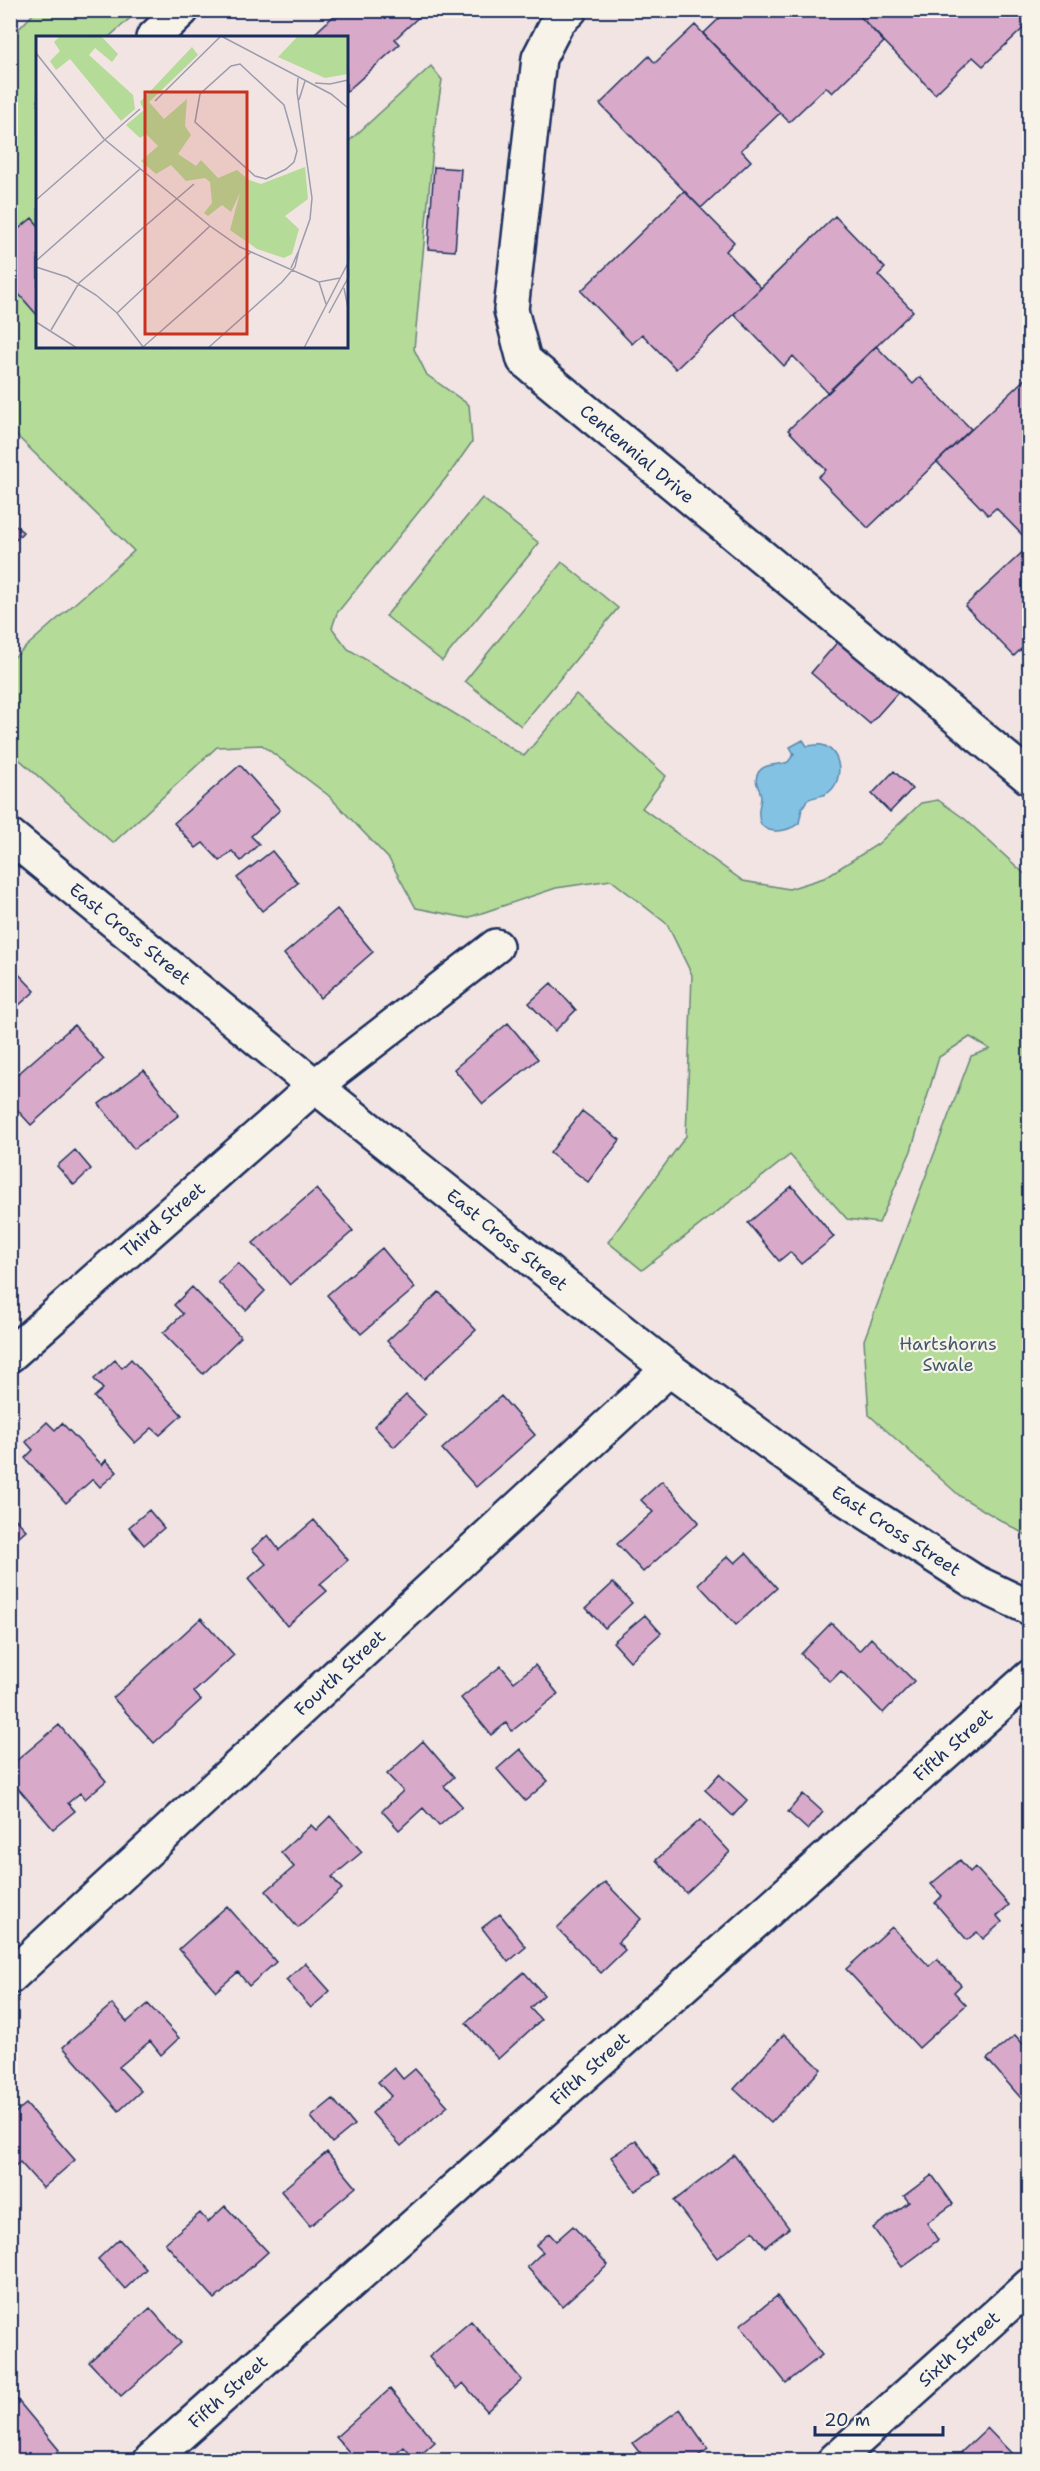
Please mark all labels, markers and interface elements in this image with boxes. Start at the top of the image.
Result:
inset map [36,36,348,348]
street label: Centennial Drive [575,399,699,509]
street label: East Cross Street [64,878,196,991]
street label: Third Street [116,1177,210,1263]
street label: East Cross Street [441,1184,573,1297]
park label: Hartshorns Swale [899,1332,997,1377]
street label: East Cross Street [827,1480,965,1582]
street label: Fourth Street [289,1624,391,1721]
street label: Fifth Street [908,1703,998,1787]
street label: Fifth Street [545,2027,635,2111]
street label: Sixth Street [913,2306,1005,2392]
street label: Fifth Street [183,2350,273,2434]
scale bar [815,2399,942,2437]
text: 20 m [824,2408,870,2432]

